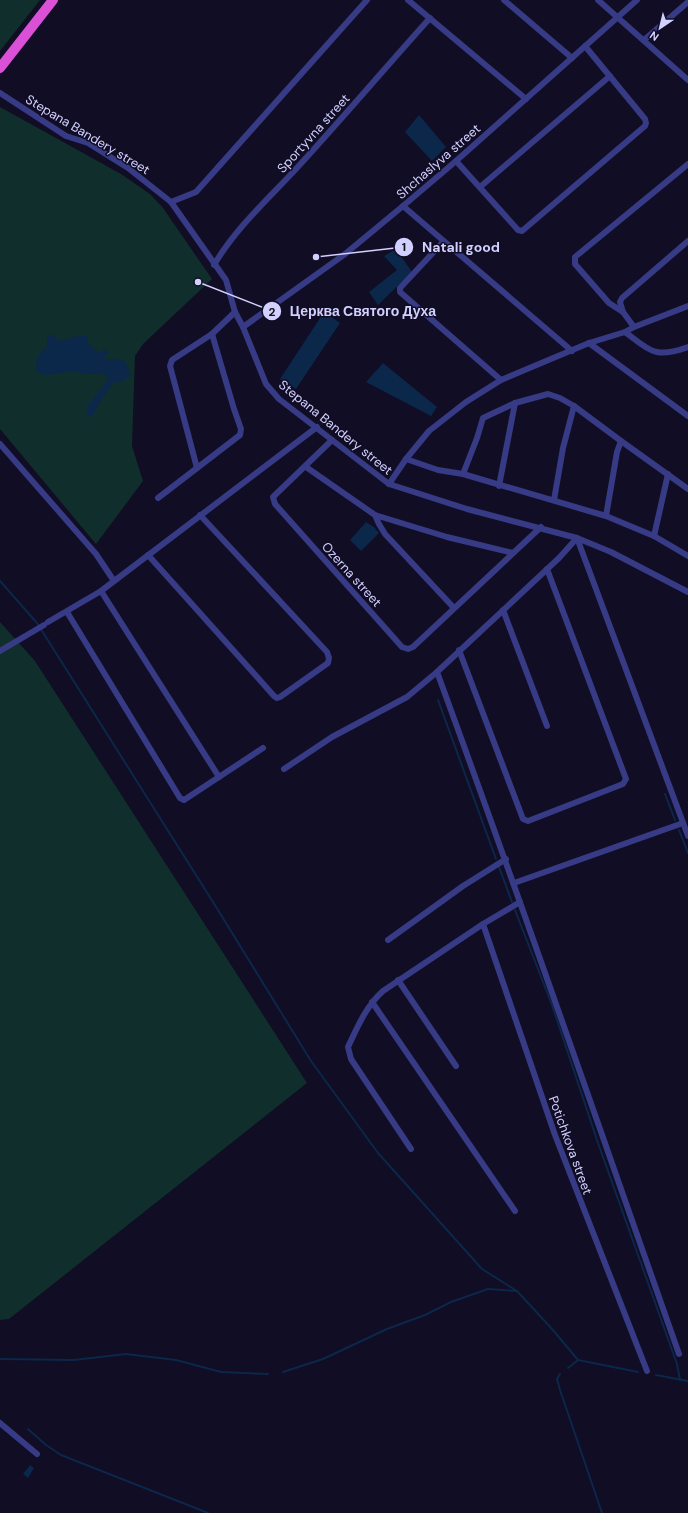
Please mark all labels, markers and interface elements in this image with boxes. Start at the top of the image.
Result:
north arrow [640,8,680,48]
text: N [647,28,662,44]
street label: Sportyvna street [273,90,353,177]
street label: Stepana Bandery street [23,91,153,178]
street label: Shchaslyva street [393,120,484,203]
callout: Natali good [394,234,507,260]
text: Natali good [422,238,500,256]
text: 1 [402,239,406,255]
callout: Церква Святого Духа [262,298,444,324]
text: Церква Святого Духа [290,302,436,320]
text: 2 [269,304,276,320]
street label: Stepana Bandery street [275,376,396,479]
street label: Ozerna street [318,538,385,610]
street label: Potichkova street [545,1093,596,1197]

